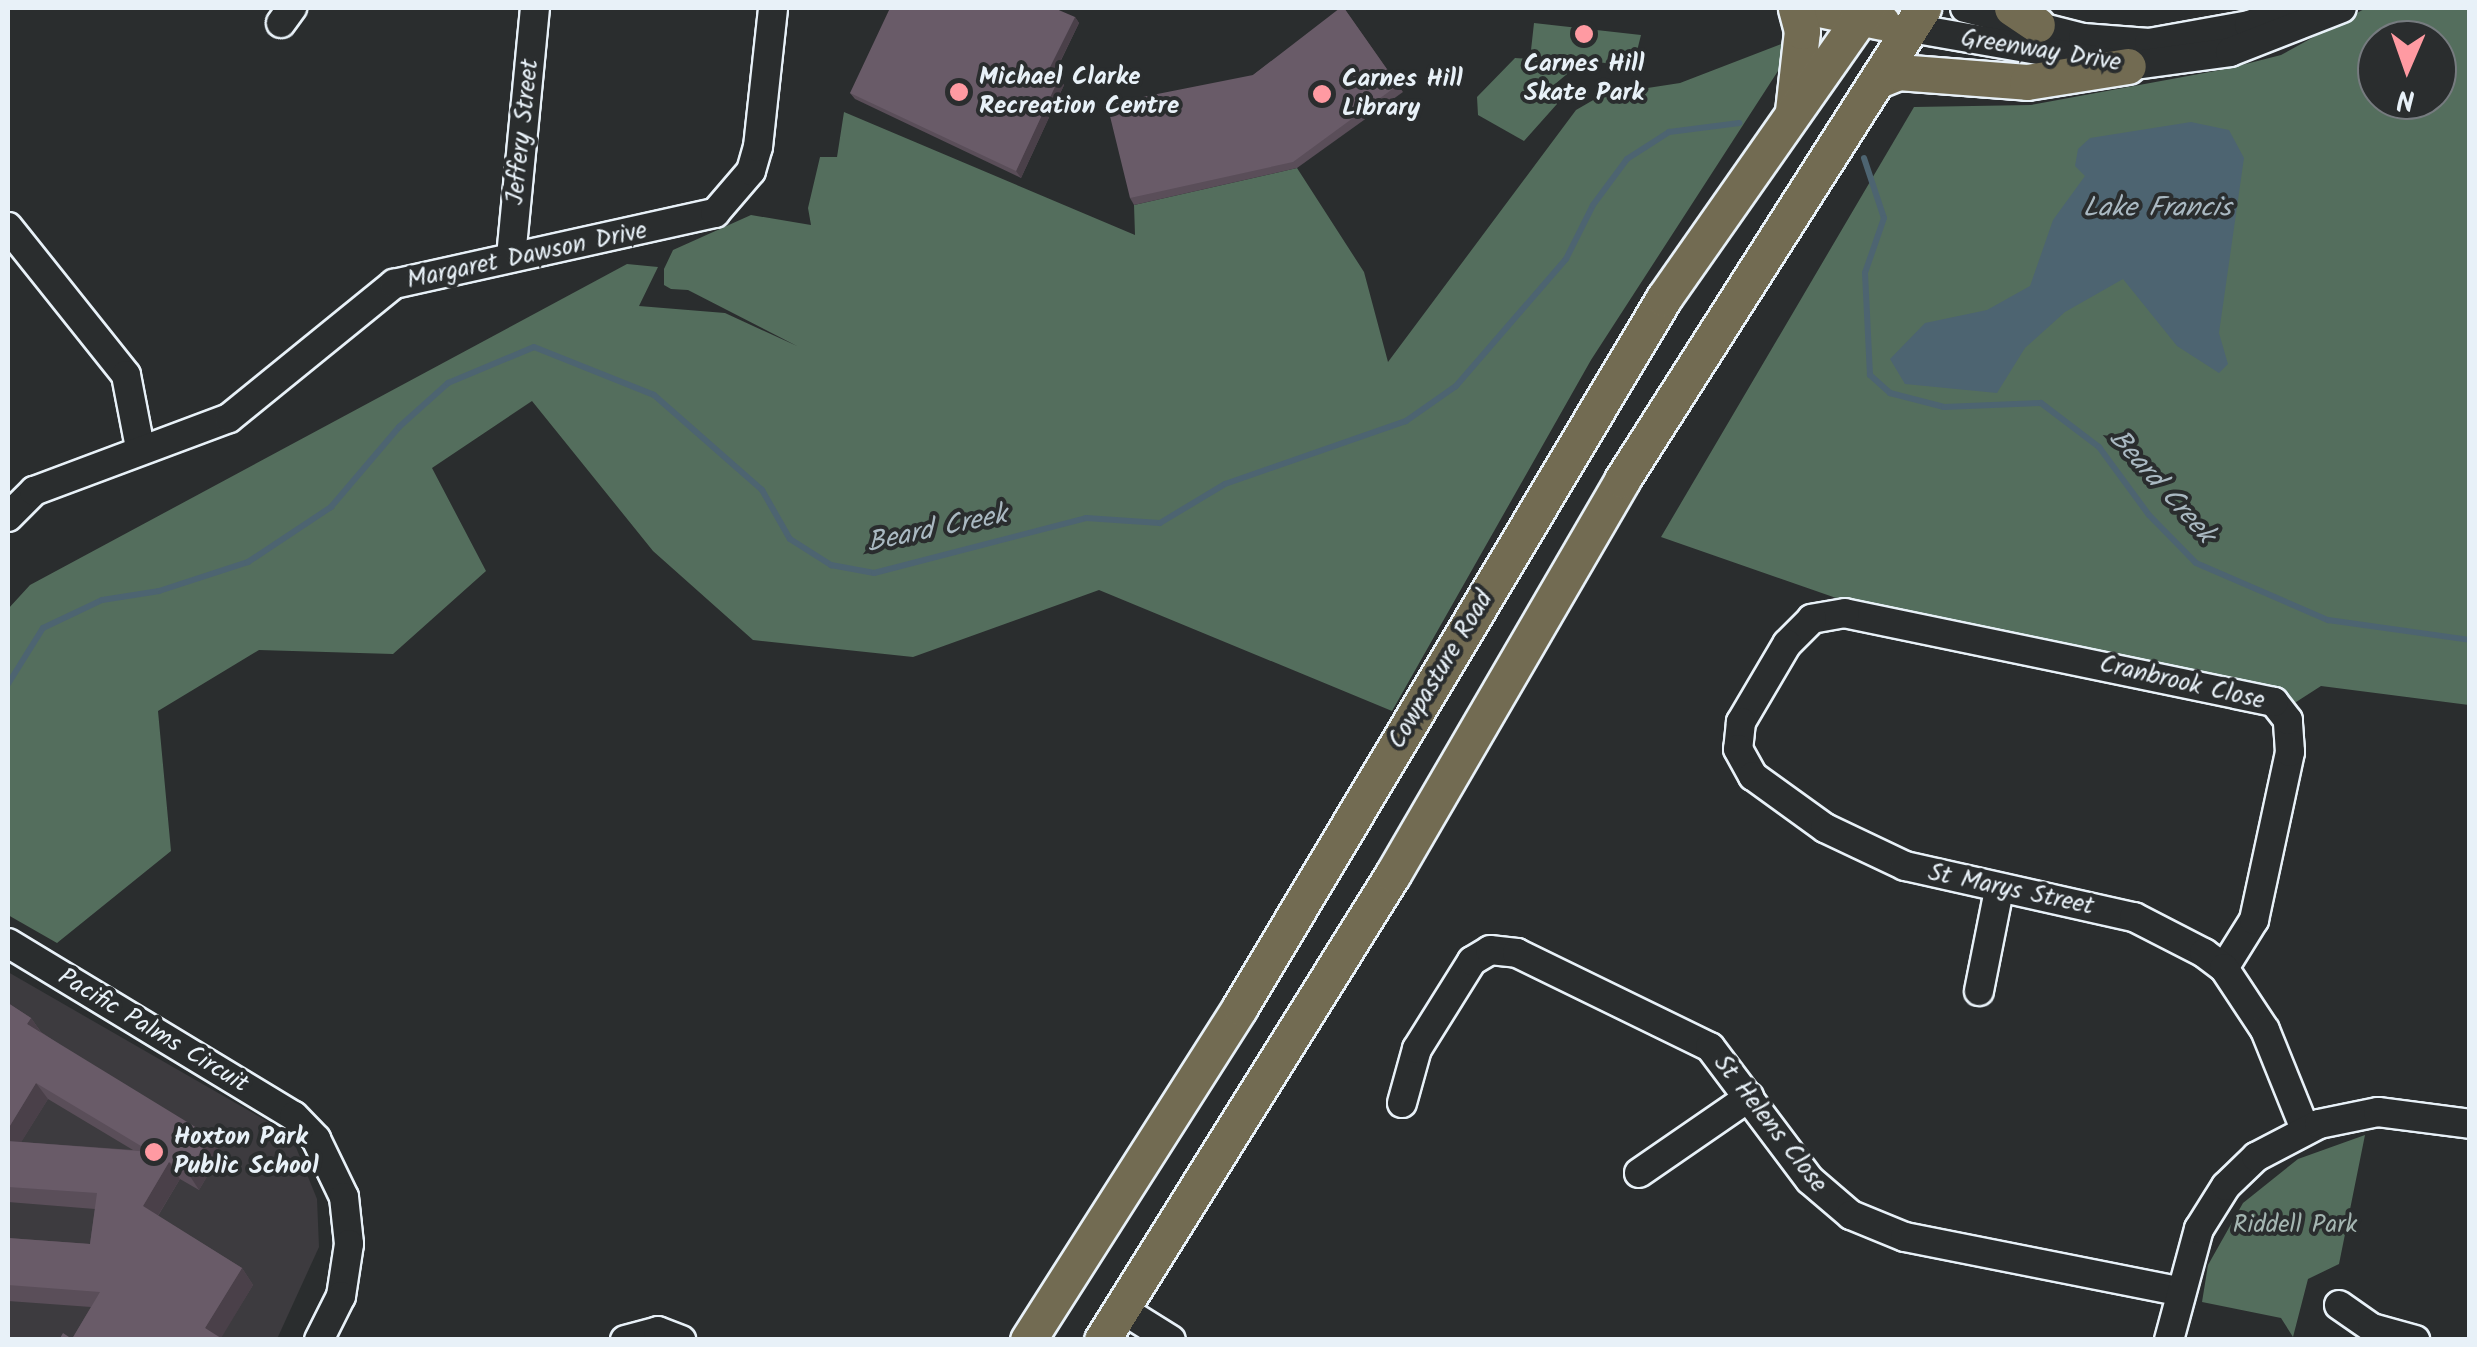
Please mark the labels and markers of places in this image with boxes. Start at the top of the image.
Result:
marker: Carnes Hill Skate Park [1573,23,1595,45]
place label: Carnes Hill Skate Park [1524,50,1644,109]
place label: Michael Clarke Recreation Centre [979,63,1179,122]
place label: Carnes Hill Library [1342,65,1463,124]
marker: Michael Clarke Recreation Centre [948,81,970,103]
marker: Carnes Hill Library [1311,83,1333,105]
place label: Hoxton Park Public School [174,1123,319,1182]
marker: Hoxton Park Public School [143,1141,165,1163]

